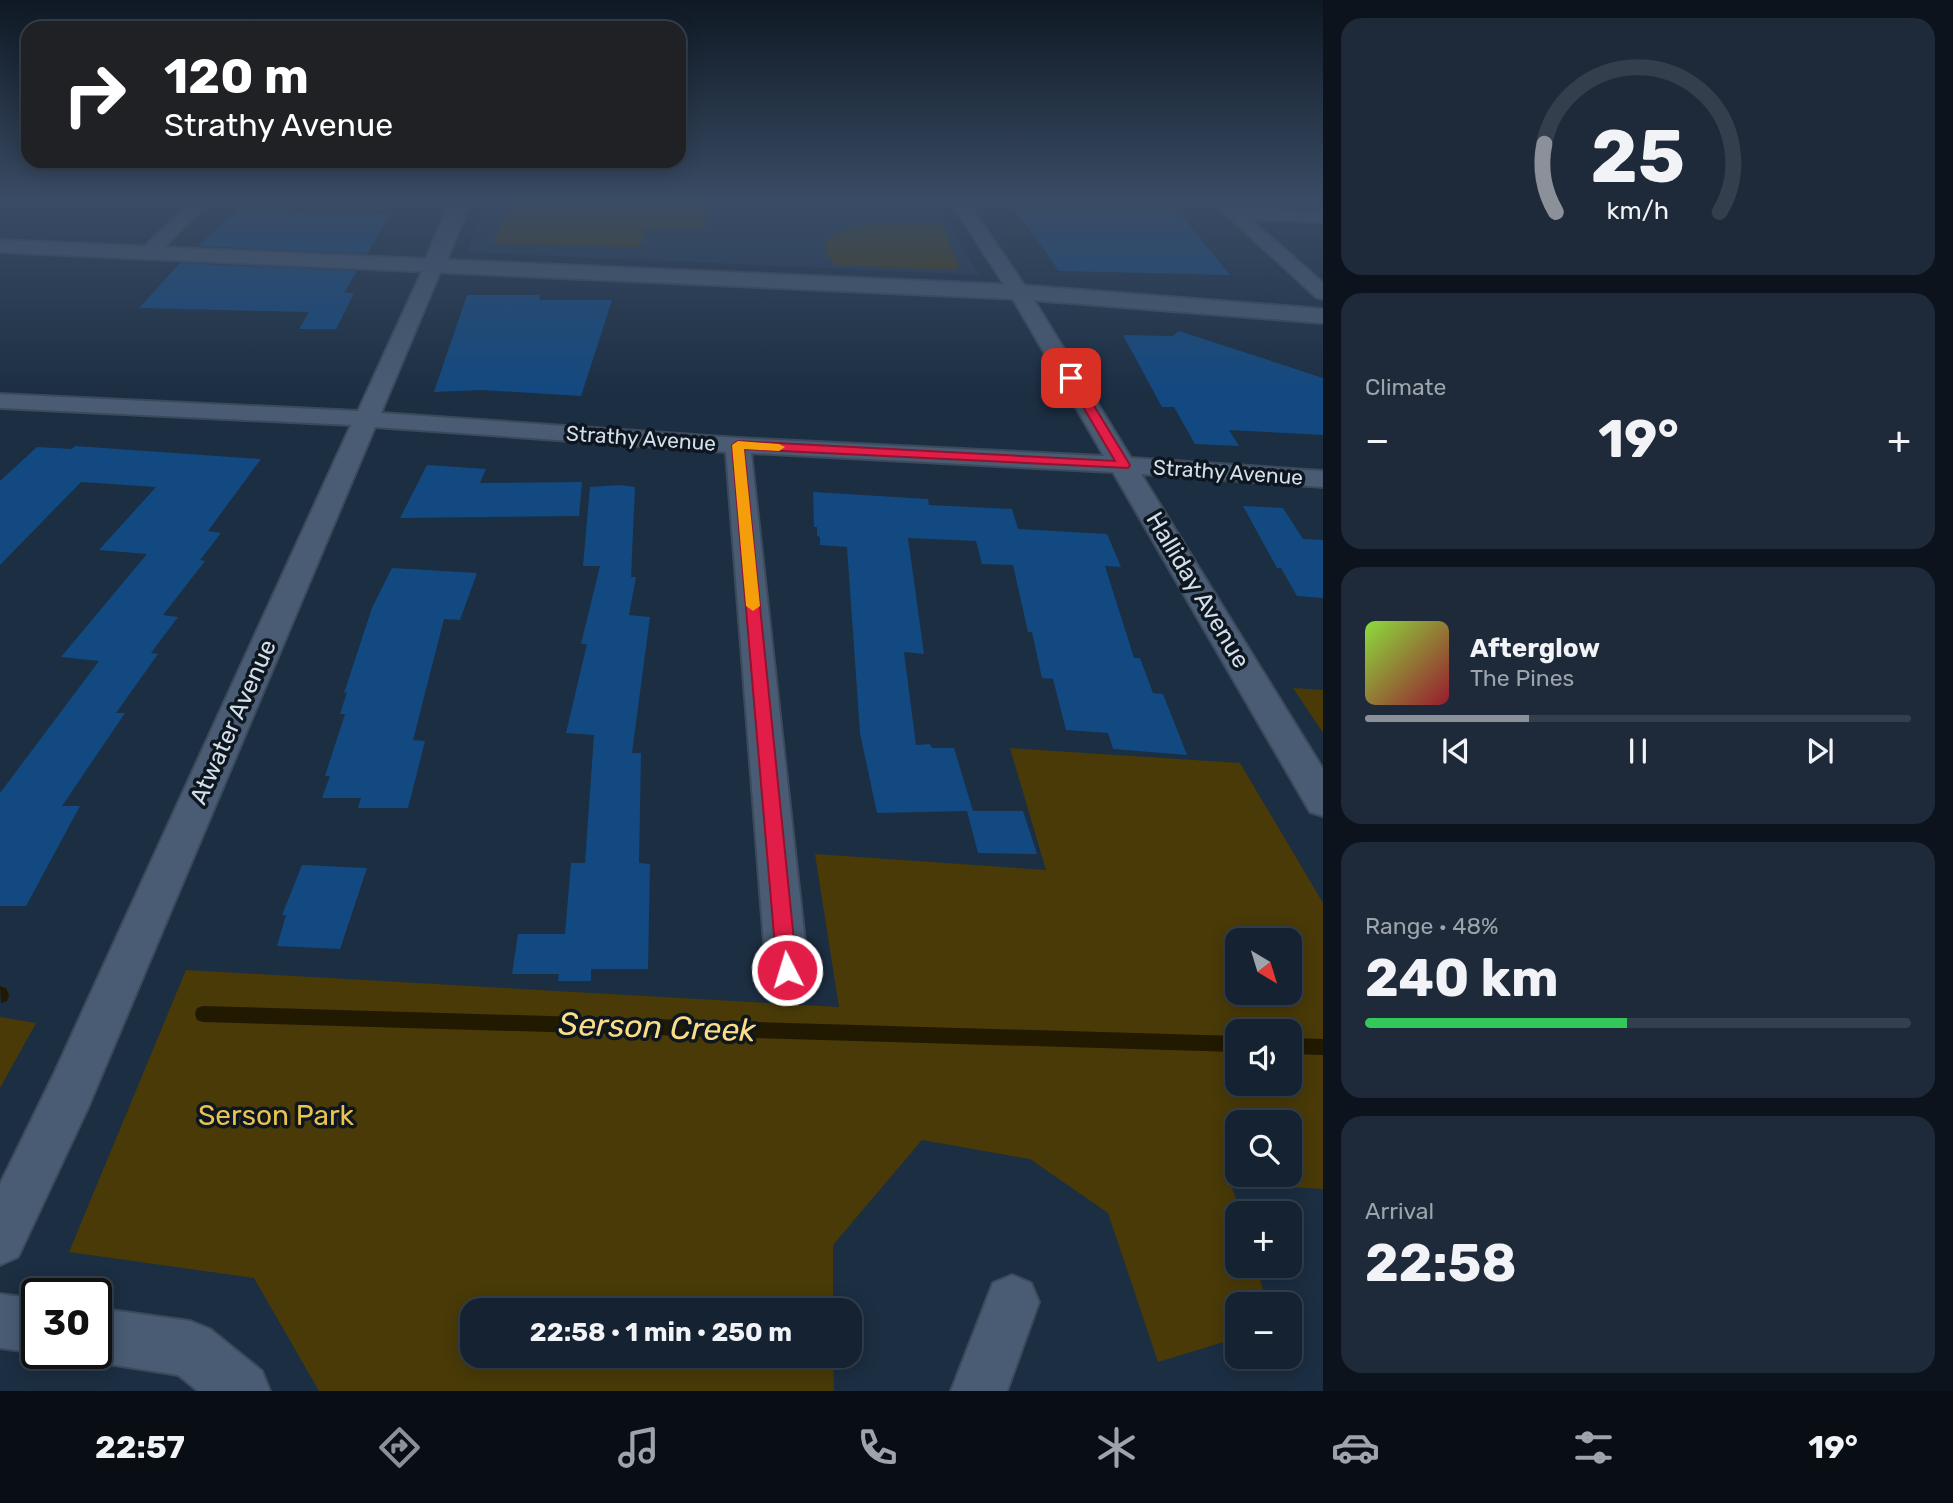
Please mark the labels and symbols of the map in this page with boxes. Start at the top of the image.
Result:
pin [1041,348,1101,408]
street label: Strathy Avenue [565,420,717,456]
street label: Strathy Avenue [1152,454,1304,490]
street label: Halliday Avenue [1140,507,1256,673]
street label: Atwater Avenue [184,635,282,809]
north arrow [1225,928,1302,1004]
position arrow [750,933,824,1007]
water label: Serson Creek [558,1005,757,1049]
park label: Serson Park [198,1099,355,1132]
speed limit sign: 30 [21,1278,112,1369]

